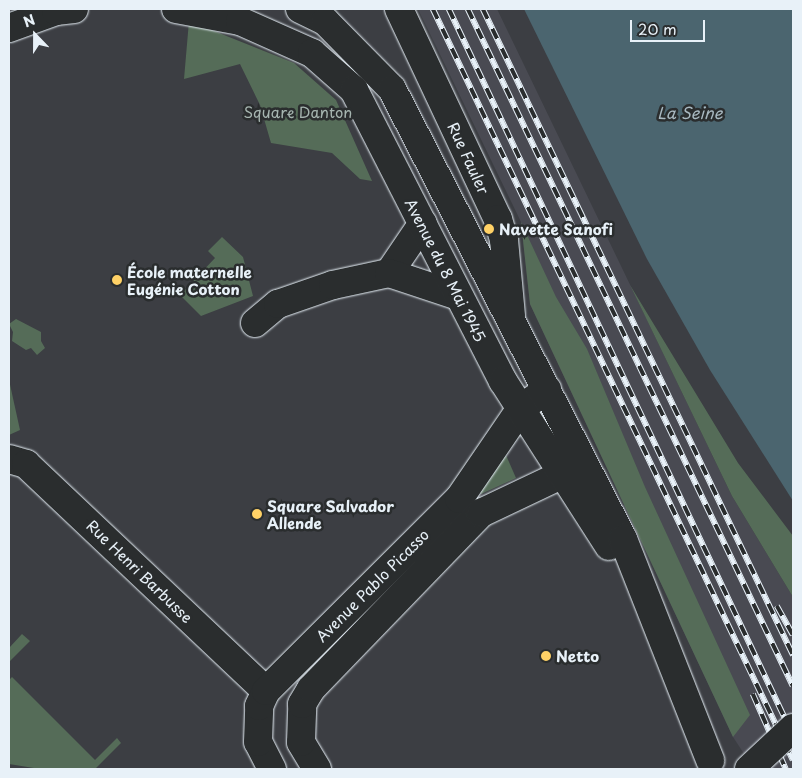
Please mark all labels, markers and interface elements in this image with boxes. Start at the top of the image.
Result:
text: N [20,9,38,32]
north arrow [10,10,60,60]
scale bar [632,10,707,42]
text: 20 m [638,17,677,40]
water label: La Seine [657,102,723,122]
park label: Square Danton [243,103,353,121]
street label: Rue Fauler [444,119,494,197]
street label: Avenue du 8 Mai 1945 [402,195,490,345]
place label: Navette Sanofi [499,220,613,238]
marker: Navette Sanofi [483,223,495,235]
place label: École maternelle Eugénie Cotton [127,262,253,297]
marker: École maternelle Eugénie Cotton [111,274,123,286]
place label: Square Salvador Allende [267,496,395,531]
marker: Square Salvador Allende [251,508,263,520]
street label: Rue Henri Barbusse [82,515,198,627]
street label: Avenue Pablo Picasso [312,525,432,645]
place label: Netto [556,647,599,665]
marker: Netto [540,650,552,662]

